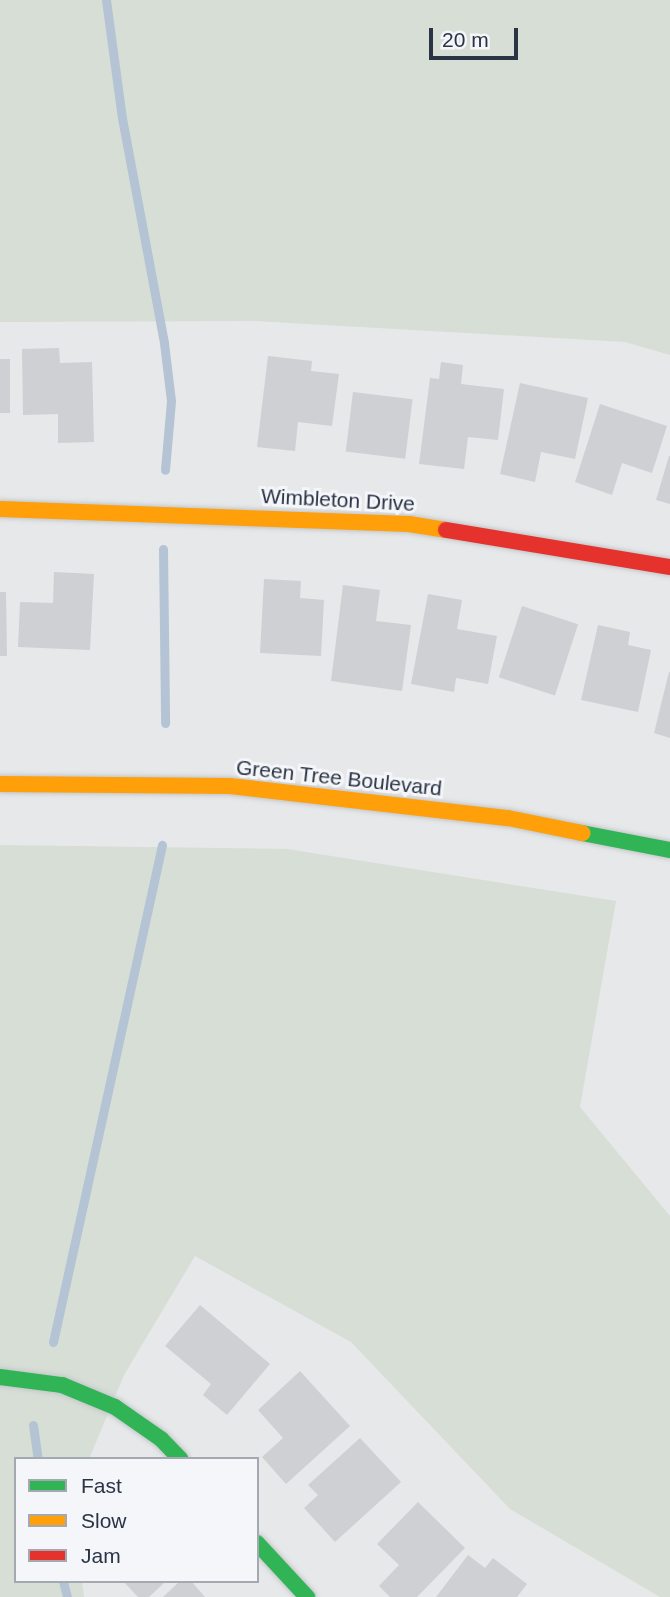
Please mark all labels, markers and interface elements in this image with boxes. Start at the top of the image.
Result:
scale bar [432,14,521,58]
text: 20 m [442,28,489,51]
street label: Wimbleton Drive [260,483,416,517]
street label: Green Tree Boulevard [235,755,443,801]
legend [14,1457,259,1583]
text: Fast [81,1474,122,1497]
text: Slow [81,1509,127,1532]
text: Jam [81,1544,121,1567]

